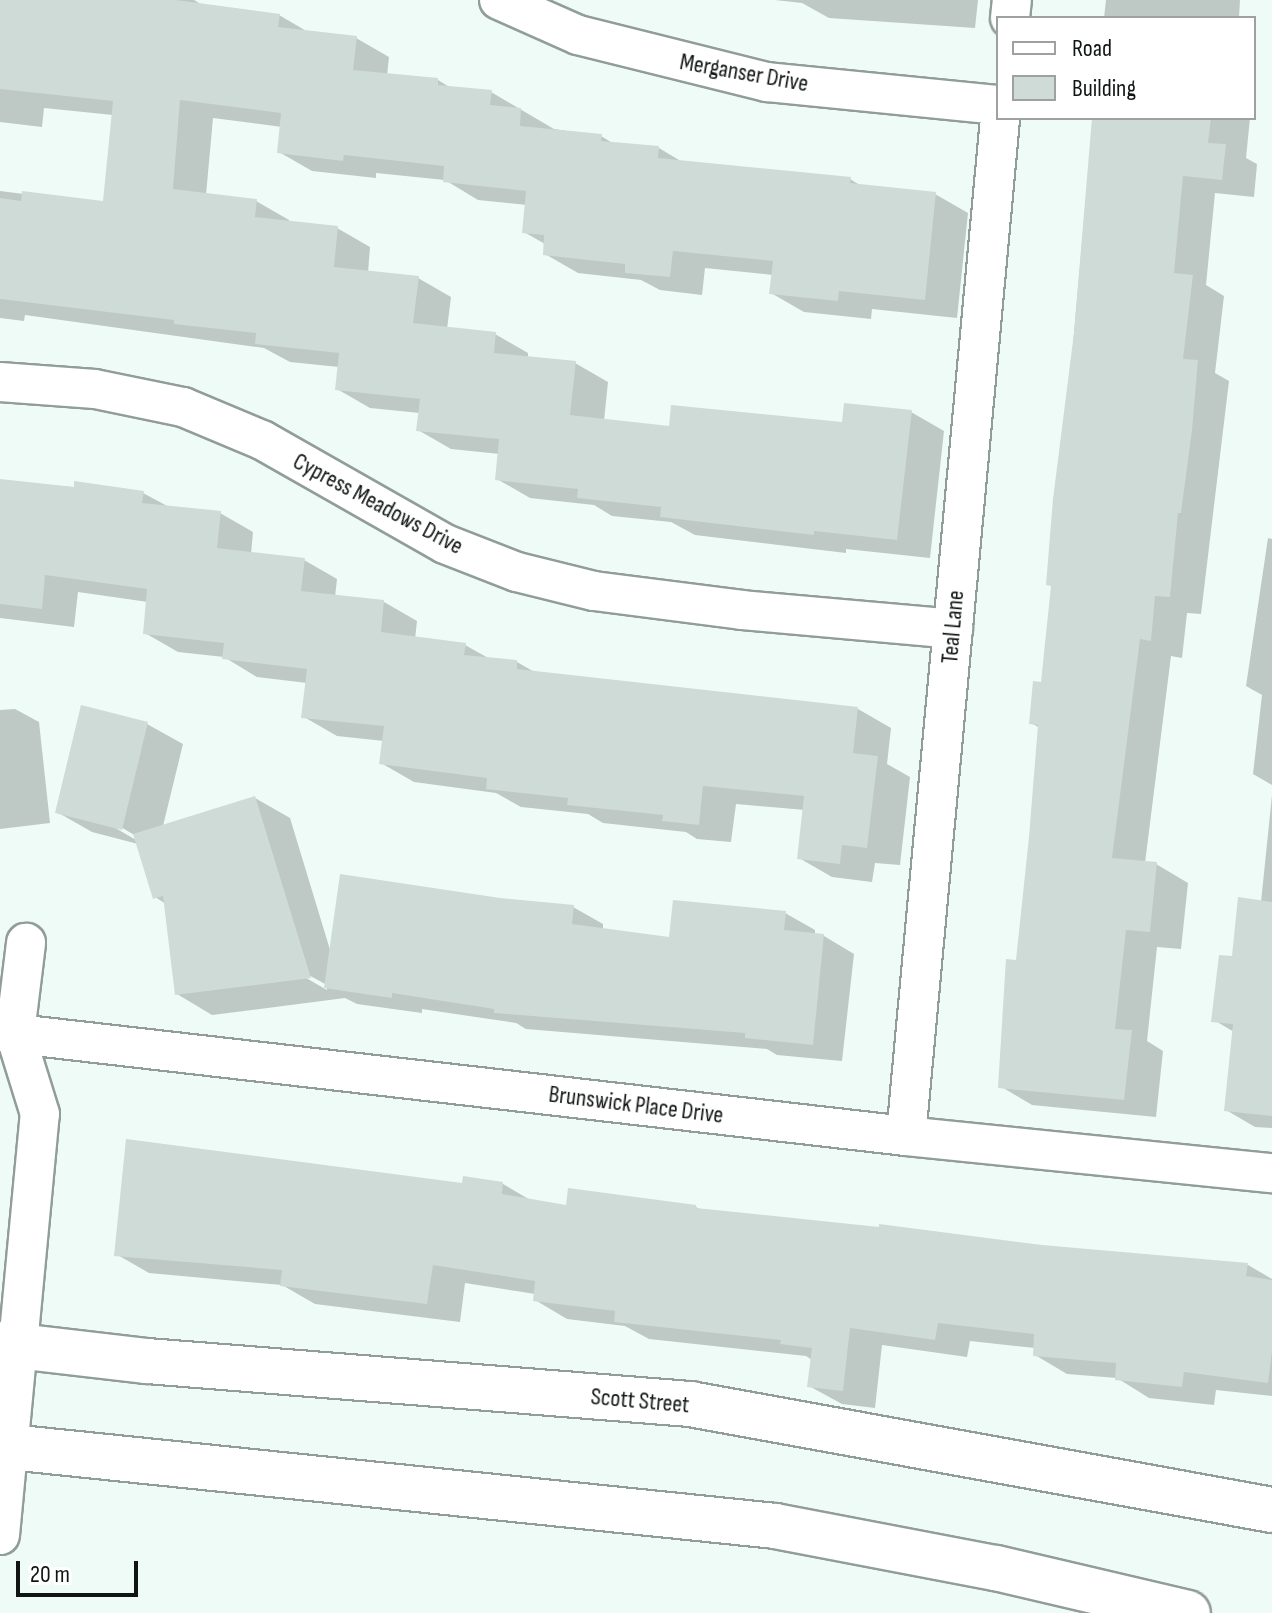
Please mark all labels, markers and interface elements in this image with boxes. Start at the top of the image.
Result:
legend [996,16,1256,120]
text: Road [1072,34,1112,63]
street label: Merganser Drive [678,48,810,98]
text: Building [1072,74,1136,103]
street label: Cypress Meadows Drive [288,447,468,561]
street label: Teal Lane [935,589,971,665]
street label: Brunswick Place Drive [547,1080,725,1130]
street label: Scott Street [590,1382,690,1420]
scale bar [20,1545,142,1595]
text: 20 m [30,1560,70,1589]

